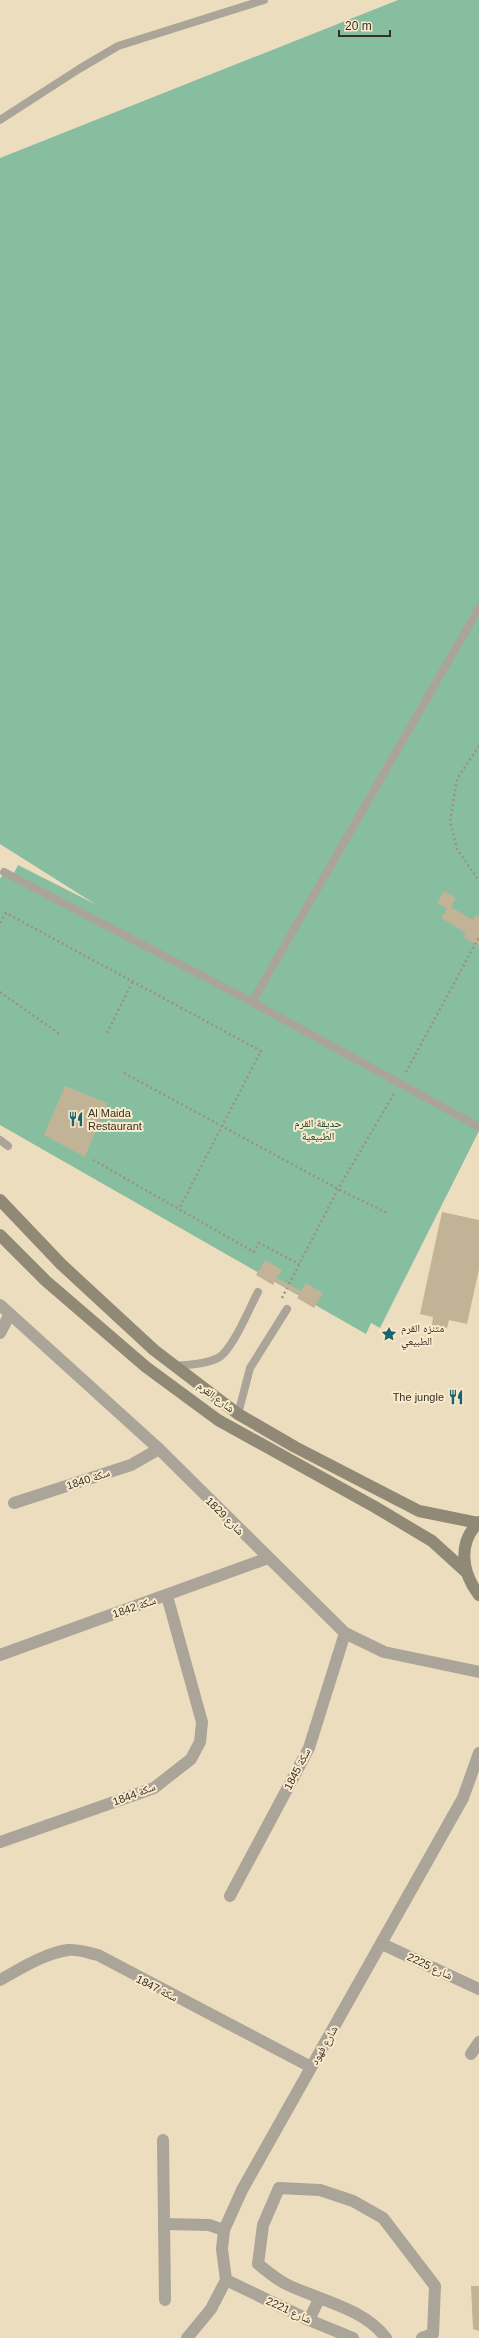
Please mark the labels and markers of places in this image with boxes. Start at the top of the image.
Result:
place label: Al Maida Restaurant [88,1107,142,1132]
restaurant icon: Al Maida Restaurant [67,1110,85,1128]
place label: متنزه القرم الطبيعي [401,1322,444,1350]
place icon: متنزه القرم الطبيعي [380,1325,398,1343]
restaurant icon: The jungle [447,1388,465,1406]
place label: The jungle [393,1391,444,1403]

